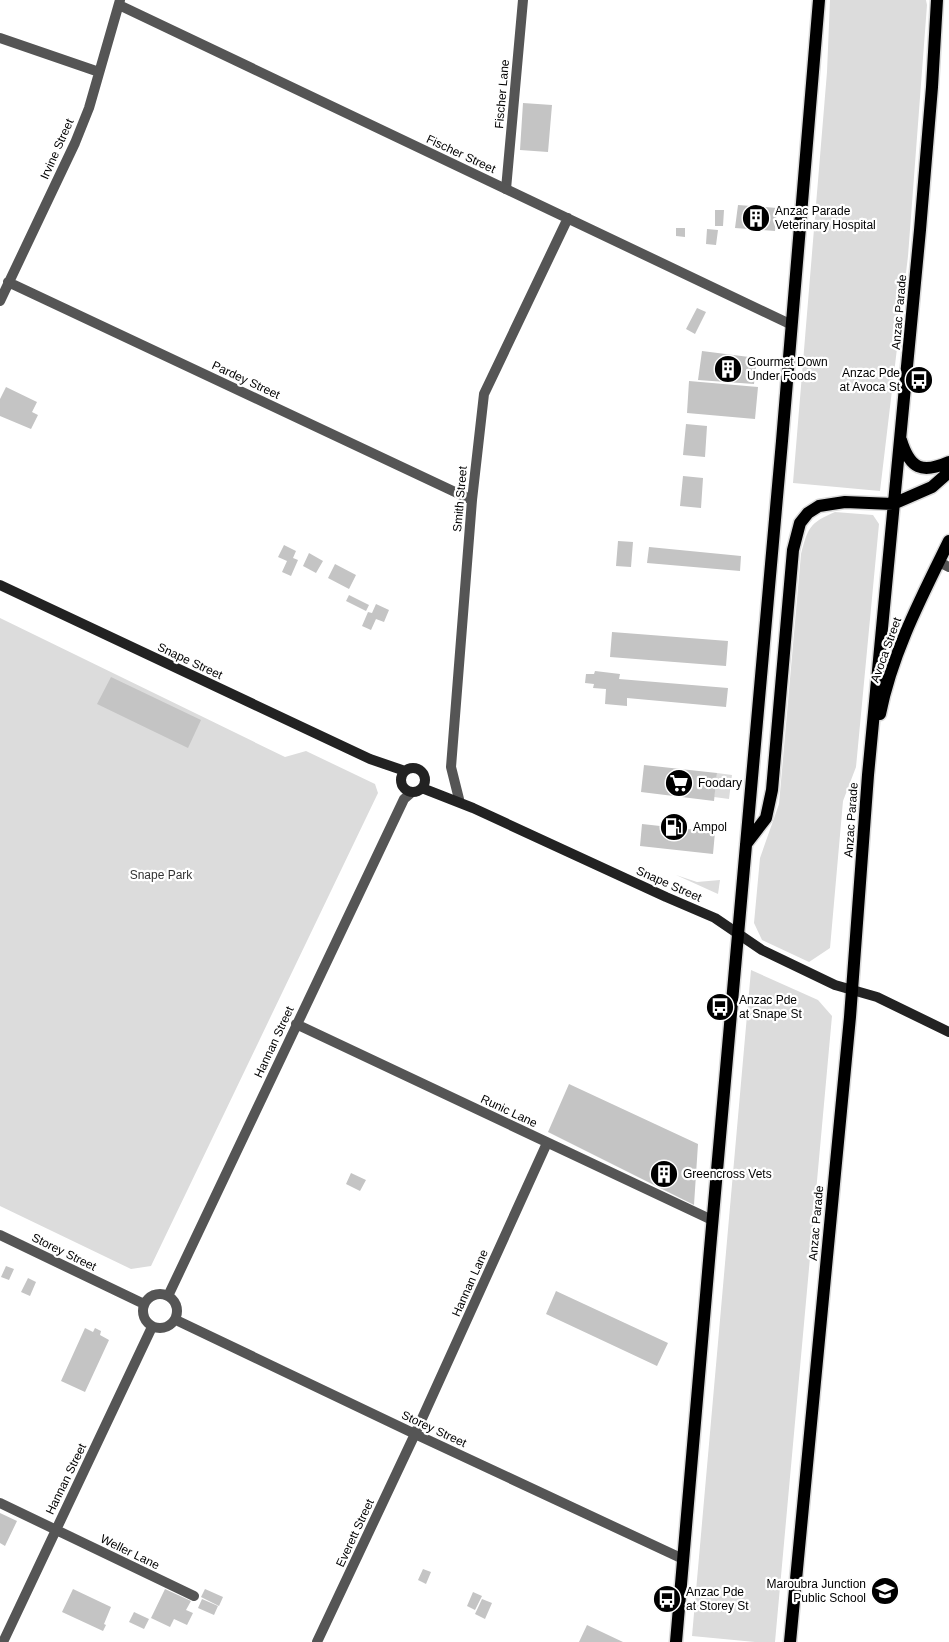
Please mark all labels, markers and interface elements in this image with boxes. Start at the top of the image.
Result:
street label: Fischer Lane [492,59,512,129]
street label: Irvine Street [37,116,77,181]
street label: Fischer Street [424,132,498,176]
building icon: Anzac Parade Veterinary Hospital [741,203,771,233]
place label: Anzac Parade Veterinary Hospital [775,204,876,232]
street label: Anzac Parade [889,274,909,350]
building icon: Gourmet Down Under Foods [713,354,743,384]
place label: Gourmet Down Under Foods [747,355,828,383]
street label: Pardey Street [210,358,283,402]
bus stop icon: Anzac Pde at Avoca St [904,365,934,395]
place label: Anzac Pde at Avoca St [840,366,901,394]
street label: Smith Street [450,465,470,533]
street label: Avoca Street [868,615,905,685]
street label: Snape Street [155,640,225,682]
supermarket icon: Foodary [664,768,694,798]
place label: Foodary [698,776,742,790]
street label: Anzac Parade [841,782,861,858]
fuel station icon: Ampol [659,812,689,842]
place label: Ampol [693,820,727,834]
street label: Snape Street [634,863,704,905]
park label: Snape Park [130,868,193,882]
bus stop icon: Anzac Pde at Snape St [705,992,735,1022]
place label: Anzac Pde at Snape St [739,993,802,1021]
street label: Hannan Street [251,1003,297,1080]
street label: Runic Lane [479,1092,540,1130]
building icon: Greencross Vets [649,1159,679,1189]
place label: Greencross Vets [683,1167,772,1181]
street label: Anzac Parade [806,1185,826,1261]
street label: Storey Street [29,1230,99,1274]
street label: Hannan Lane [449,1247,491,1319]
street label: Storey Street [399,1408,469,1450]
street label: Hannan Street [43,1441,90,1517]
street label: Everett Street [333,1496,377,1569]
street label: Weller Lane [98,1532,162,1572]
school or university icon: Maroubra Junction Public School [870,1576,900,1606]
place label: Maroubra Junction Public School [767,1577,866,1605]
bus stop icon: Anzac Pde at Storey St [652,1584,682,1614]
place label: Anzac Pde at Storey St [686,1585,749,1613]

